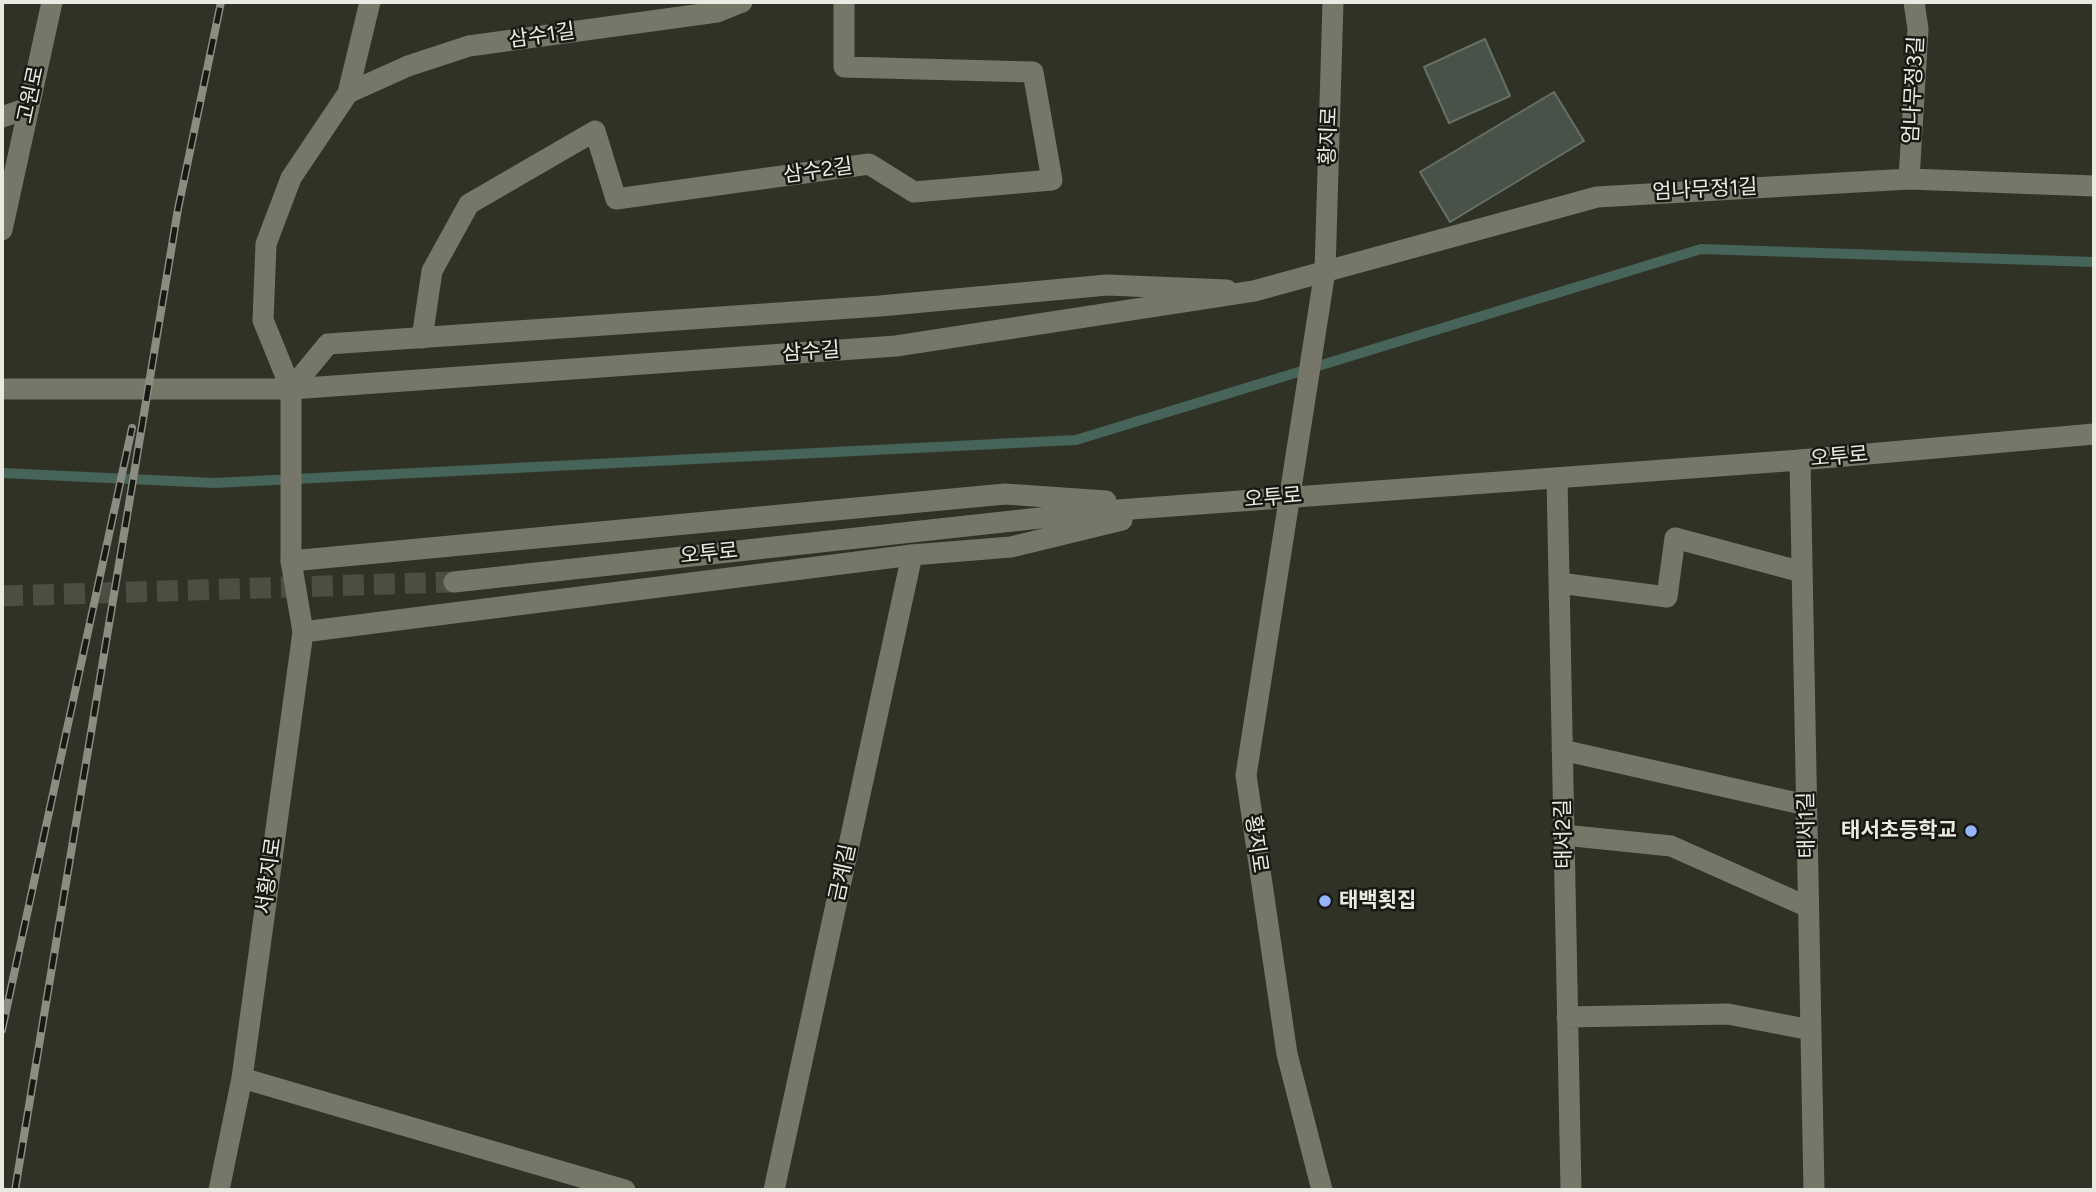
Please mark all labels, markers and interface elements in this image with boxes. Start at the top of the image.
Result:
street label: 삼수1길 [507,19,577,53]
street label: 엄나무정3길 [1899,35,1929,145]
street label: 고원로 [13,64,49,126]
street label: 황지로 [1315,107,1343,165]
street label: 삼수2길 [782,154,854,188]
street label: 엄나무정1길 [1652,175,1758,205]
street label: 삼수길 [781,337,841,367]
street label: 오투로 [1809,442,1869,472]
street label: 오투로 [1243,483,1303,513]
street label: 오투로 [679,538,739,570]
street label: 태서1길 [1794,791,1820,859]
street label: 태서2길 [1551,799,1577,869]
street label: 황지로 [1239,814,1273,874]
place label: 태서초등학교 [1841,818,1957,844]
marker: 태서초등학교 [1963,823,1979,839]
street label: 서황지로 [251,836,287,916]
street label: 금계길 [825,842,861,904]
place label: 태백횟집 [1339,888,1416,914]
marker: 태백횟집 [1317,893,1333,909]

